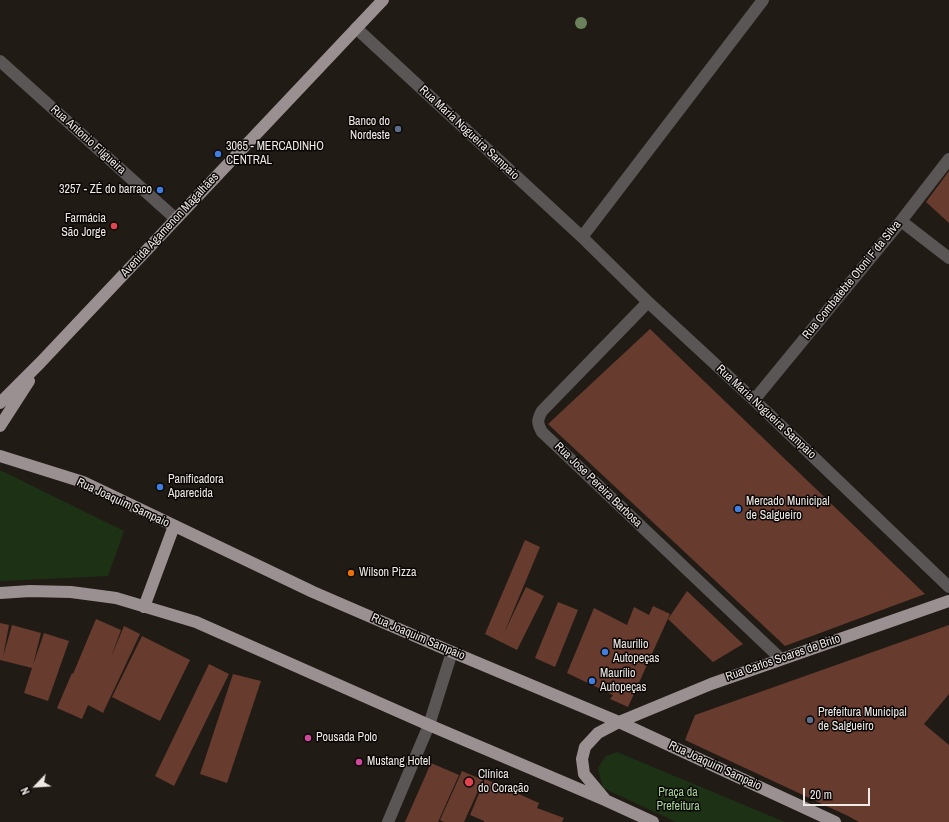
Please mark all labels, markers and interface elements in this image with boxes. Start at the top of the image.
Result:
street label: Rua Maria Nogueira Sampaio [416,83,522,183]
street label: Rua Antonio Filgueira [47,102,129,178]
place label: Banco do Nordeste [348,115,390,143]
marker: Banco do Nordeste [393,124,403,134]
place label: 3065 - MERCADINHO CENTRAL [226,140,324,168]
marker: 3065 - MERCADINHO CENTRAL [213,149,223,159]
street label: Avenida Agamenon Magalhães [118,170,222,280]
place label: 3257 - ZÉ do barraco [59,183,152,197]
marker: 3257 - ZÉ do barraco [155,185,165,195]
place label: Farmácia São Jorge [61,212,106,240]
street label: Rua Combatebte Otoni F da Silva [800,218,904,342]
marker: Farmácia São Jorge [109,221,119,231]
street label: Rua Maria Nogueira Sampaio [713,362,819,462]
street label: Rua Jose Pereira Barbosa [551,440,645,530]
place label: Panificadora Aparecida [168,473,224,501]
street label: Rua Joaquim Sampaio [74,475,172,531]
marker: Panificadora Aparecida [155,482,165,492]
place label: Mercado Municipal de Salgueiro [746,495,830,523]
marker: Mercado Municipal de Salgueiro [733,504,743,514]
place label: Wilson Pizza [359,566,416,580]
marker: Wilson Pizza [346,568,356,578]
street label: Rua Joaquim Sampaio [369,611,467,663]
street label: Rua Carlos Soares de Brito [724,632,842,684]
place label: Maurilio Autopeças [613,638,659,666]
marker: Maurilio Autopeças [600,647,610,657]
place label: Maurílio Autopeças [600,667,646,695]
marker: Maurílio Autopeças [587,676,597,686]
place label: Prefeitura Municipal de Salgueiro [818,706,907,734]
marker: Prefeitura Municipal de Salgueiro [805,715,815,725]
place label: Pousada Polo [316,731,377,745]
marker: Pousada Polo [303,733,313,743]
street label: Rua Joaquim Sampaio [666,738,764,794]
place label: Mustang Hotel [367,755,430,769]
marker: Mustang Hotel [354,757,364,767]
north arrow [16,766,56,806]
place label: Clínica do Coração [478,768,529,796]
marker: Clínica do Coração [463,776,475,788]
scale bar [805,780,872,806]
text: N [17,785,33,797]
park label: Praça da Prefeitura [656,786,700,814]
text: 20 m [810,787,832,803]

